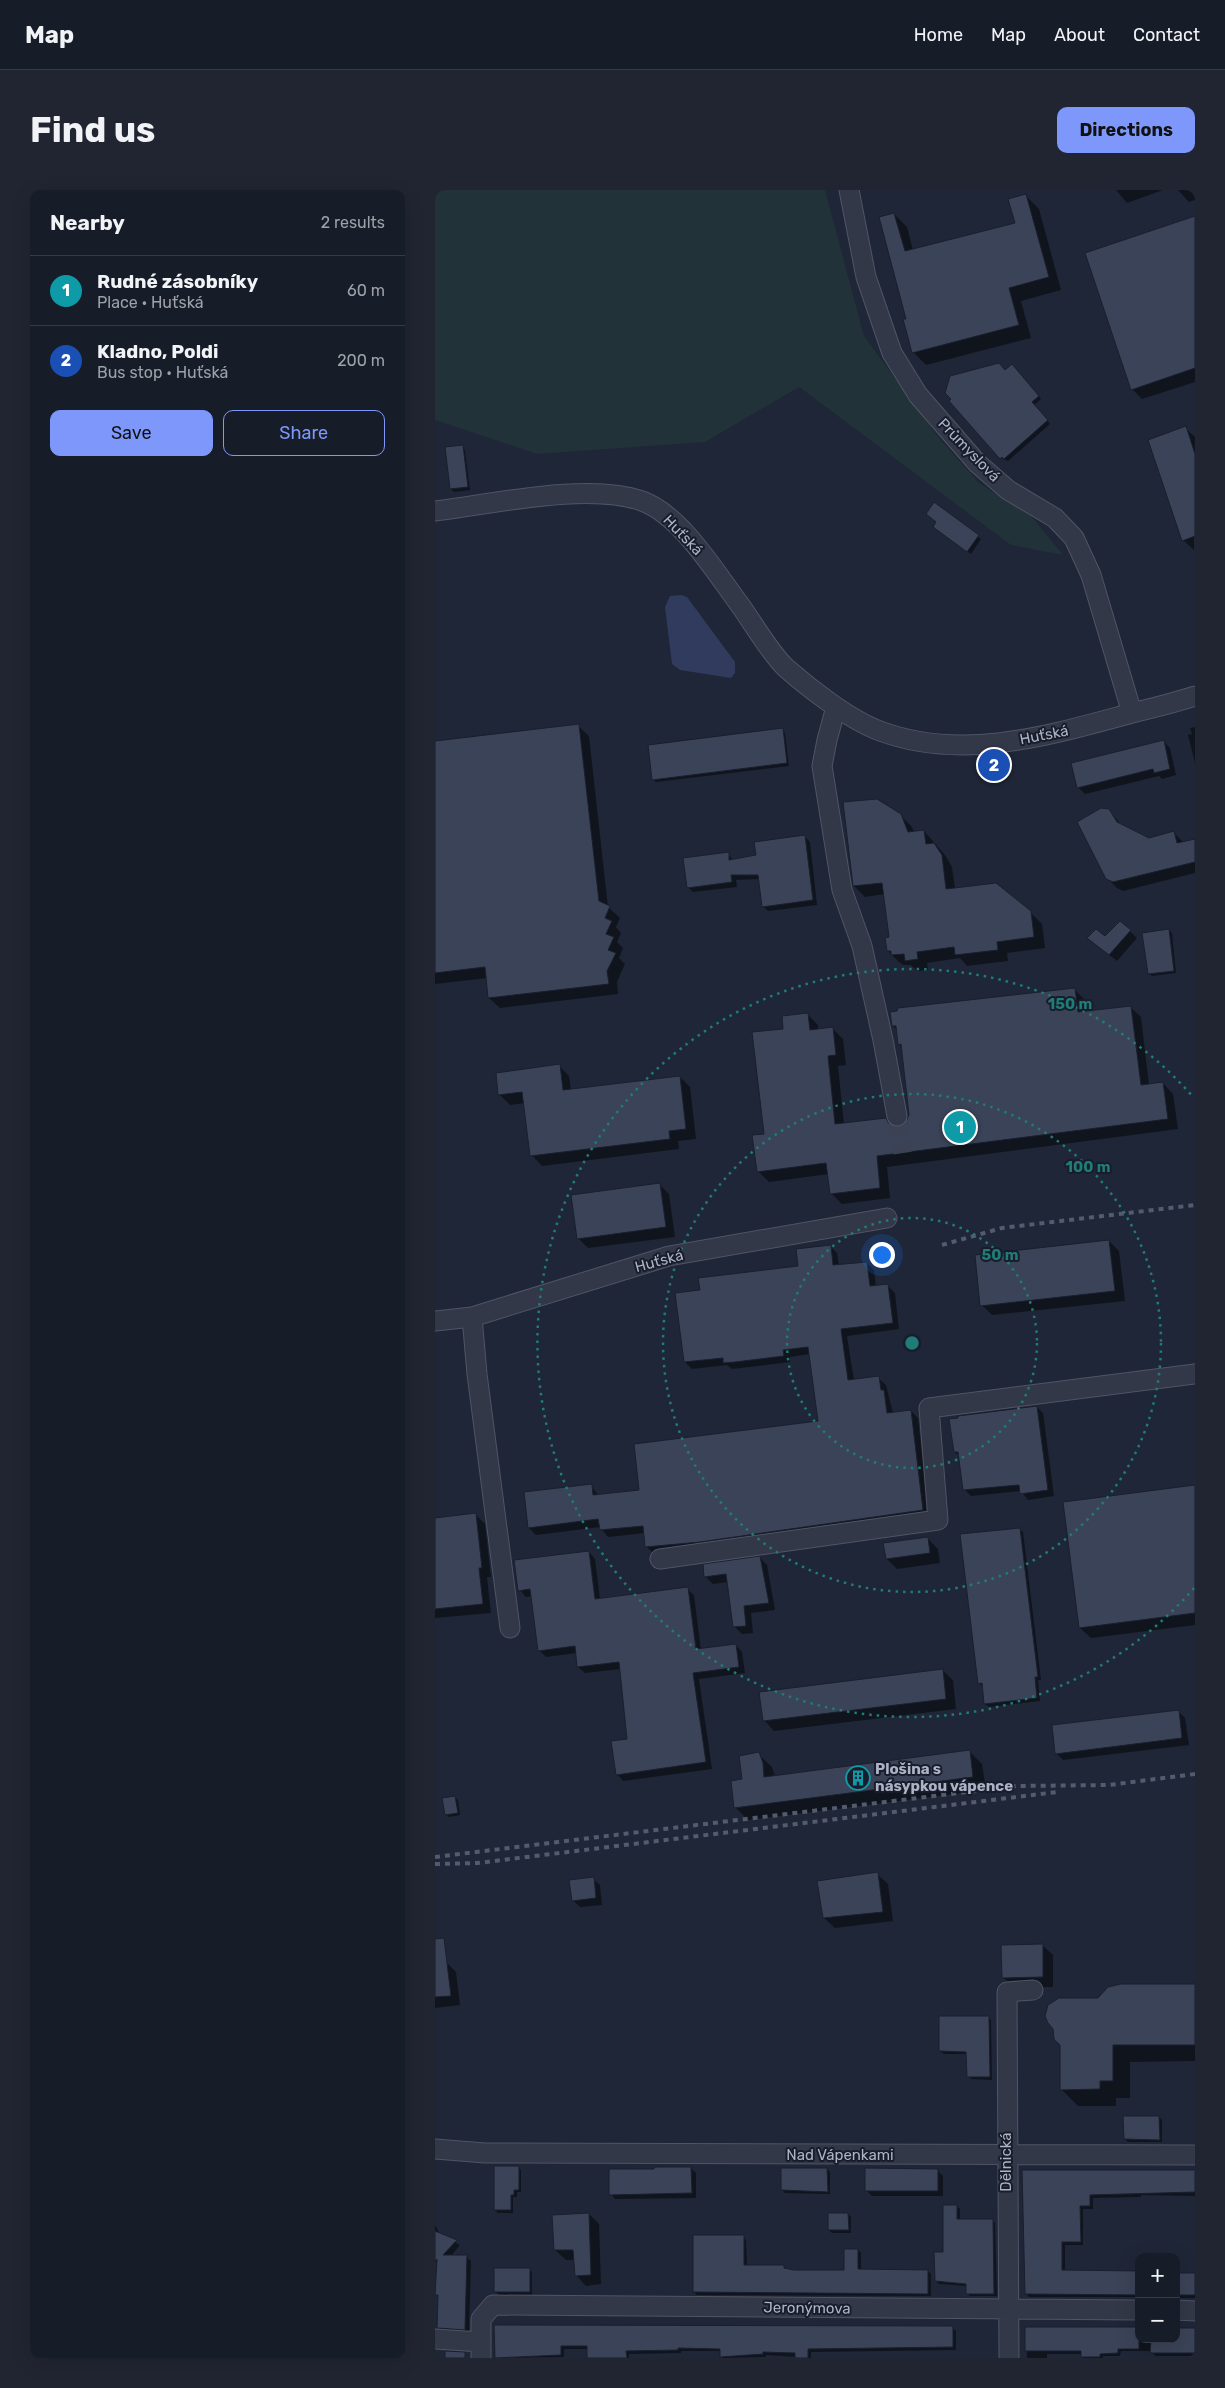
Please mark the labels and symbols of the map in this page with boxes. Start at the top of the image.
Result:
street label: Průmyslová [934,414,1004,486]
street label: Huťská [659,511,707,559]
street label: Huťská [1018,721,1070,749]
pin: 2 [978,746,1010,784]
text: 150 m [1048,995,1092,1013]
pin: 1 [944,1108,976,1146]
text: 100 m [1066,1158,1110,1176]
your location [869,1242,895,1268]
street label: Huťská [633,1246,685,1276]
text: 50 m [982,1246,1018,1264]
centre of rings [903,1334,921,1352]
place label: Plošina s násypkou vápence [875,1760,1013,1795]
building icon: Plošina s násypkou vápence [845,1765,871,1791]
street label: Dělnická [997,2132,1015,2192]
street label: Nad Vápenkami [786,2146,894,2164]
street label: Jeronýmova [763,2298,851,2318]

